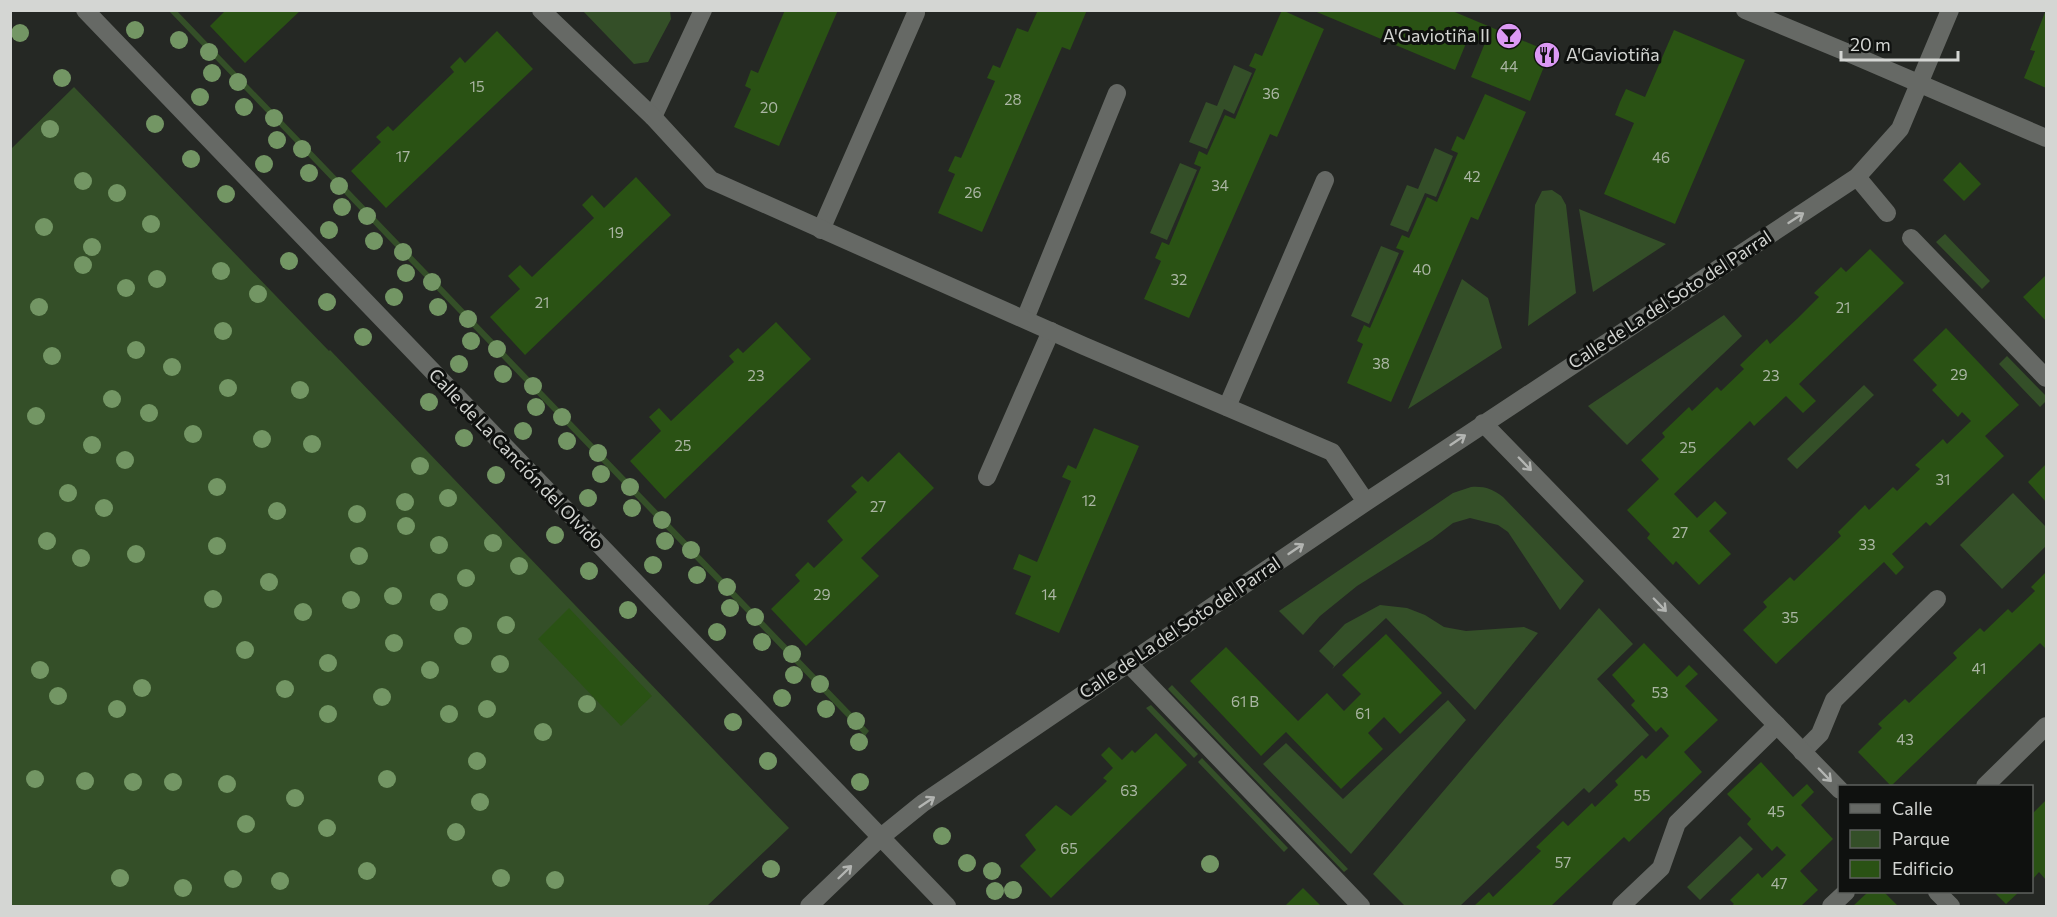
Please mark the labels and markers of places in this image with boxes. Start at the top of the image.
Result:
bar icon: A'Gaviotiña II [1494,21,1524,51]
place label: A'Gaviotiña II [1383,24,1490,46]
restaurant icon: A'Gaviotiña [1532,40,1562,70]
place label: A'Gaviotiña [1566,43,1660,65]

